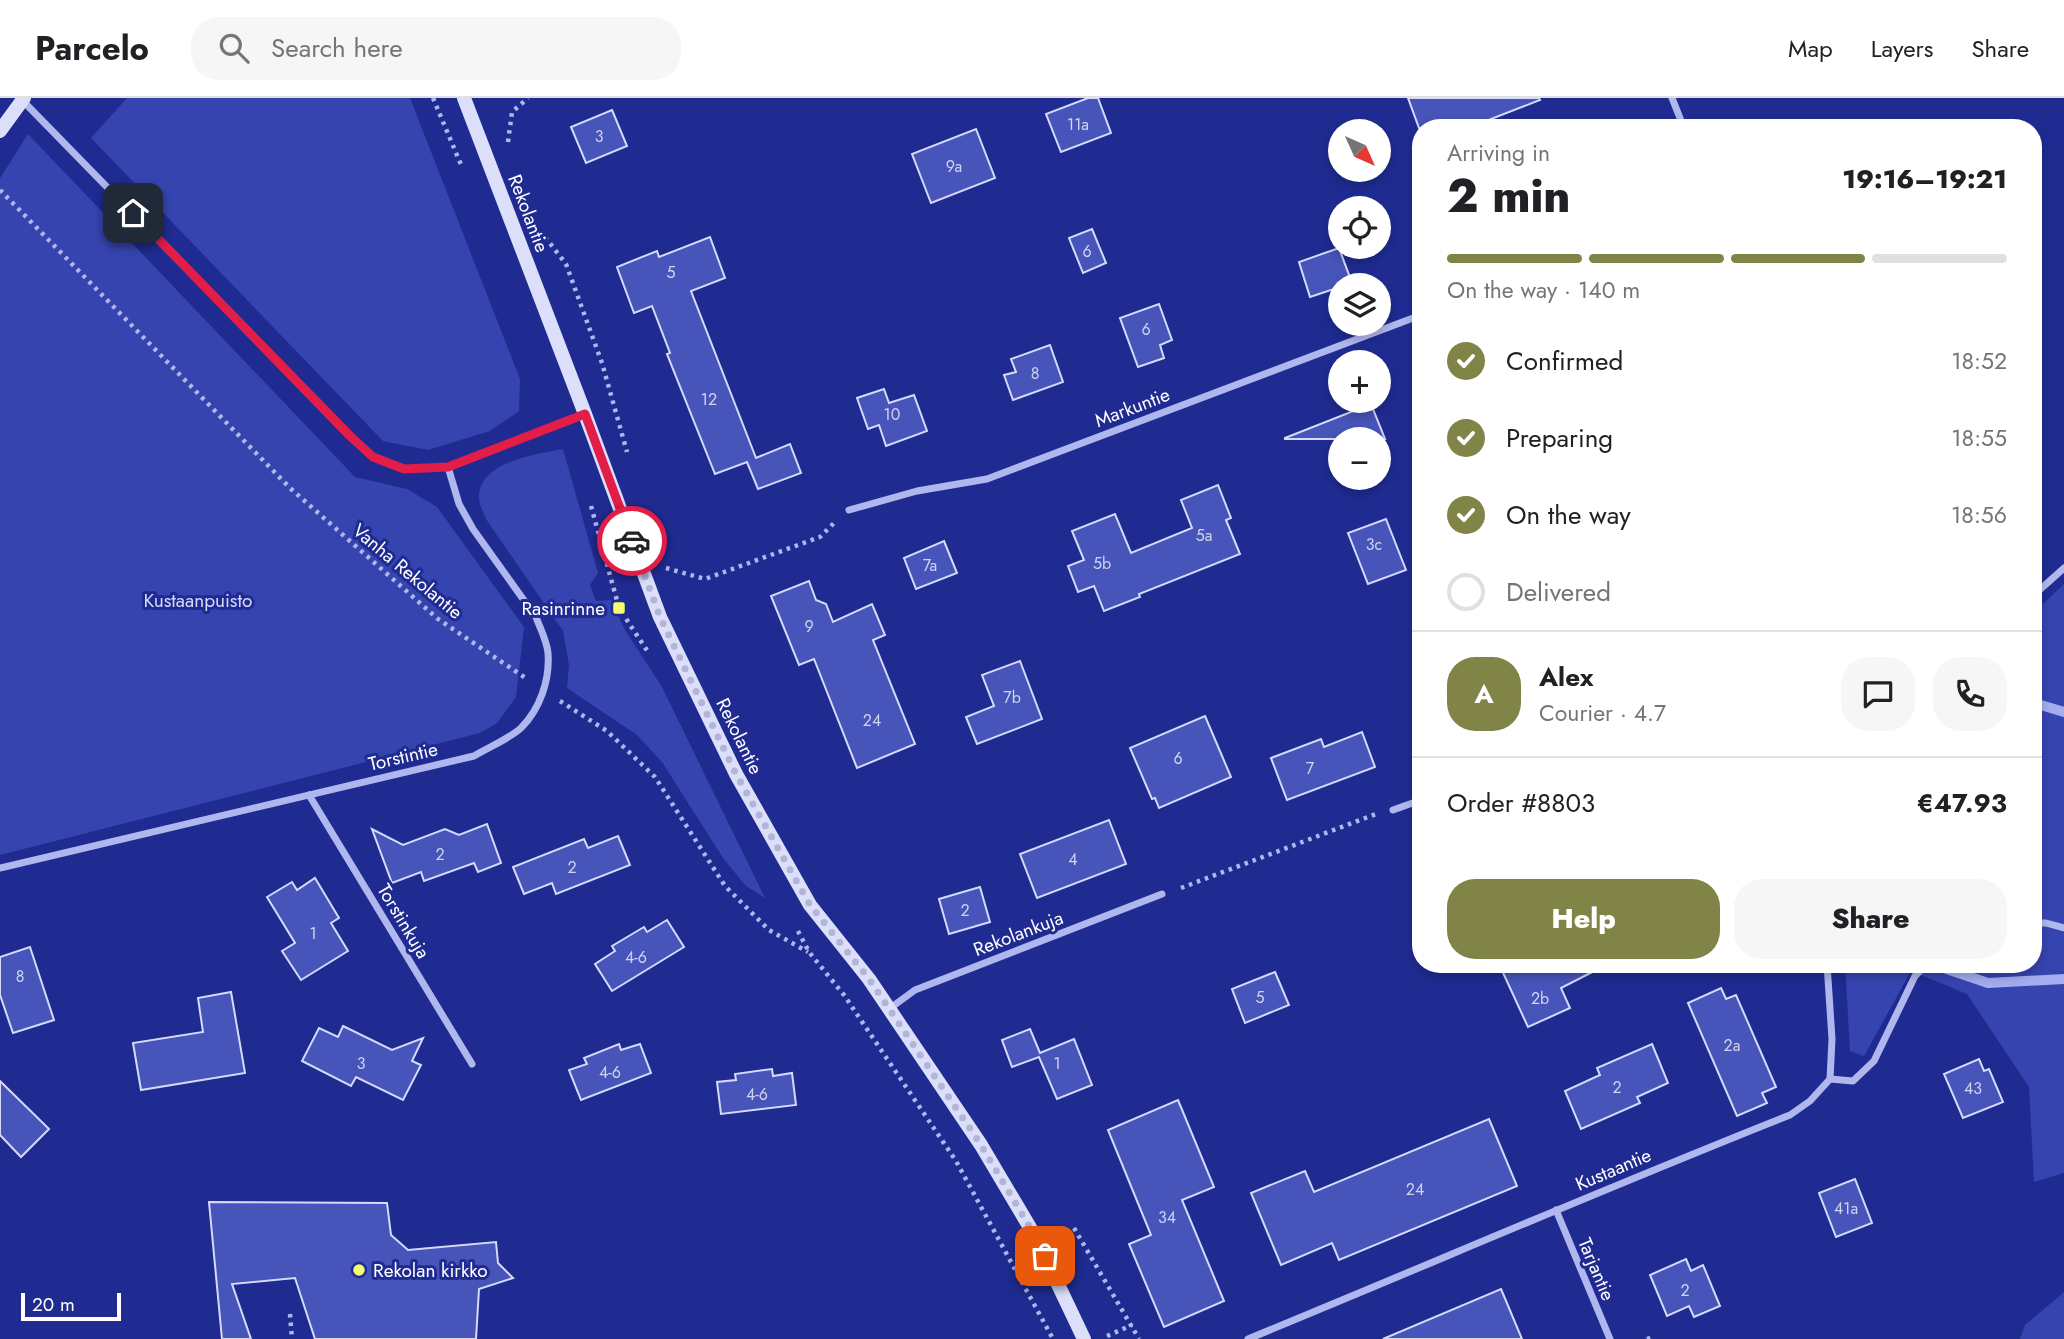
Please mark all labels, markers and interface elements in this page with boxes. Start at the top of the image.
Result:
search box [191,17,681,80]
text: Parcelo [35,25,149,72]
icon: search [215,29,253,67]
text: Search here [271,29,403,67]
text: Map [1788,31,1833,66]
text: Layers [1871,31,1933,66]
text: Share [1971,31,2029,66]
house number: 11a [1067,113,1089,136]
north arrow [1328,119,1391,182]
map controls [1328,119,1391,490]
house number: 3 [595,125,604,148]
text: Arriving in [1447,136,1550,170]
house number: 9a [946,155,962,178]
text: 19:16–19:21 [1842,160,2007,198]
text: 2 min [1447,163,1571,229]
street label: Rekolantie [501,170,556,256]
pin [103,183,163,243]
icon: home [114,194,152,232]
button: locate [1328,196,1391,259]
house number: 6 [1082,240,1092,263]
house number: 5 [666,261,676,284]
button: layers [1328,273,1391,336]
text: On the way · 140 m [1447,273,1640,307]
house number: 6 [1141,318,1151,341]
icon: check [1447,342,1485,380]
text: Confirmed [1506,342,1623,380]
text: 18:52 [1951,344,2007,378]
button: + [1328,350,1391,413]
house number: 8 [1031,362,1039,385]
street label: Markuntie [1091,381,1174,434]
house number: 12 [701,388,717,411]
house number: 10 [884,403,900,426]
icon: check [1447,419,1485,457]
text: Preparing [1506,419,1613,457]
text: 18:55 [1951,421,2007,455]
button: − [1328,427,1391,490]
icon: check [1447,496,1485,534]
text: On the way [1506,496,1631,534]
text: 18:56 [1951,498,2007,532]
courier [597,506,667,576]
street label: Vanha Rekolantie [347,517,469,626]
icon: car [613,522,651,560]
house number: 5a [1196,524,1212,547]
house number: 3c [1366,533,1382,556]
house number: 5b [1093,552,1111,575]
house number: 7a [923,554,937,577]
text: Delivered [1506,573,1611,611]
park label: Kustaanpuisto [144,587,252,614]
place label: Rasinrinne [521,595,605,622]
marker: Rasinrinne [611,600,627,616]
house number: 9 [804,615,814,638]
button: chat [1841,657,1915,731]
button: phone [1933,657,2007,731]
text: Alex [1539,658,1593,696]
text: A [1474,675,1494,713]
house number: 7b [1003,686,1021,709]
street label: Rekolantie [710,694,770,779]
text: Courier · 4.7 [1539,696,1666,730]
house number: 24 [863,709,881,732]
street label: Torstintie [366,735,441,778]
house number: 6 [1173,747,1183,770]
house number: 7 [1306,757,1315,780]
text: Order #8803 [1447,784,1595,822]
text: €47.93 [1917,784,2007,822]
house number: 2 [435,843,445,866]
house number: 4 [1068,848,1078,871]
house number: 2 [567,856,577,879]
street label: Torstinkuja [371,879,437,964]
button: Help [1447,879,1720,959]
button: Share [1734,879,2007,959]
house number: 2 [960,899,970,922]
street label: Rekolankuja [969,904,1067,963]
house number: 1 [309,922,317,945]
house number: 4-6 [625,946,647,969]
house number: 8 [16,965,24,988]
house number: 5 [1255,986,1265,1009]
house number: 2b [1531,987,1549,1010]
house number: 2a [1724,1034,1740,1057]
house number: 3 [357,1052,366,1075]
house number: 1 [1053,1052,1061,1075]
house number: 4-6 [599,1061,621,1084]
house number: 2 [1612,1076,1622,1099]
house number: 43 [1964,1077,1982,1100]
house number: 4-6 [746,1083,768,1106]
street label: Kustaantie [1571,1141,1655,1197]
house number: 24 [1406,1178,1424,1201]
house number: 41a [1834,1197,1858,1220]
house number: 34 [1158,1206,1176,1229]
pin [1015,1226,1075,1286]
street label: Tarjantie [1571,1234,1622,1305]
icon: bag [1026,1237,1064,1275]
place label: Rekolan kirkko [373,1257,488,1284]
marker: Rekolan kirkko [351,1262,367,1278]
house number: 2 [1680,1279,1690,1302]
scale bar [21,1290,121,1322]
text: 20 m [32,1291,75,1318]

